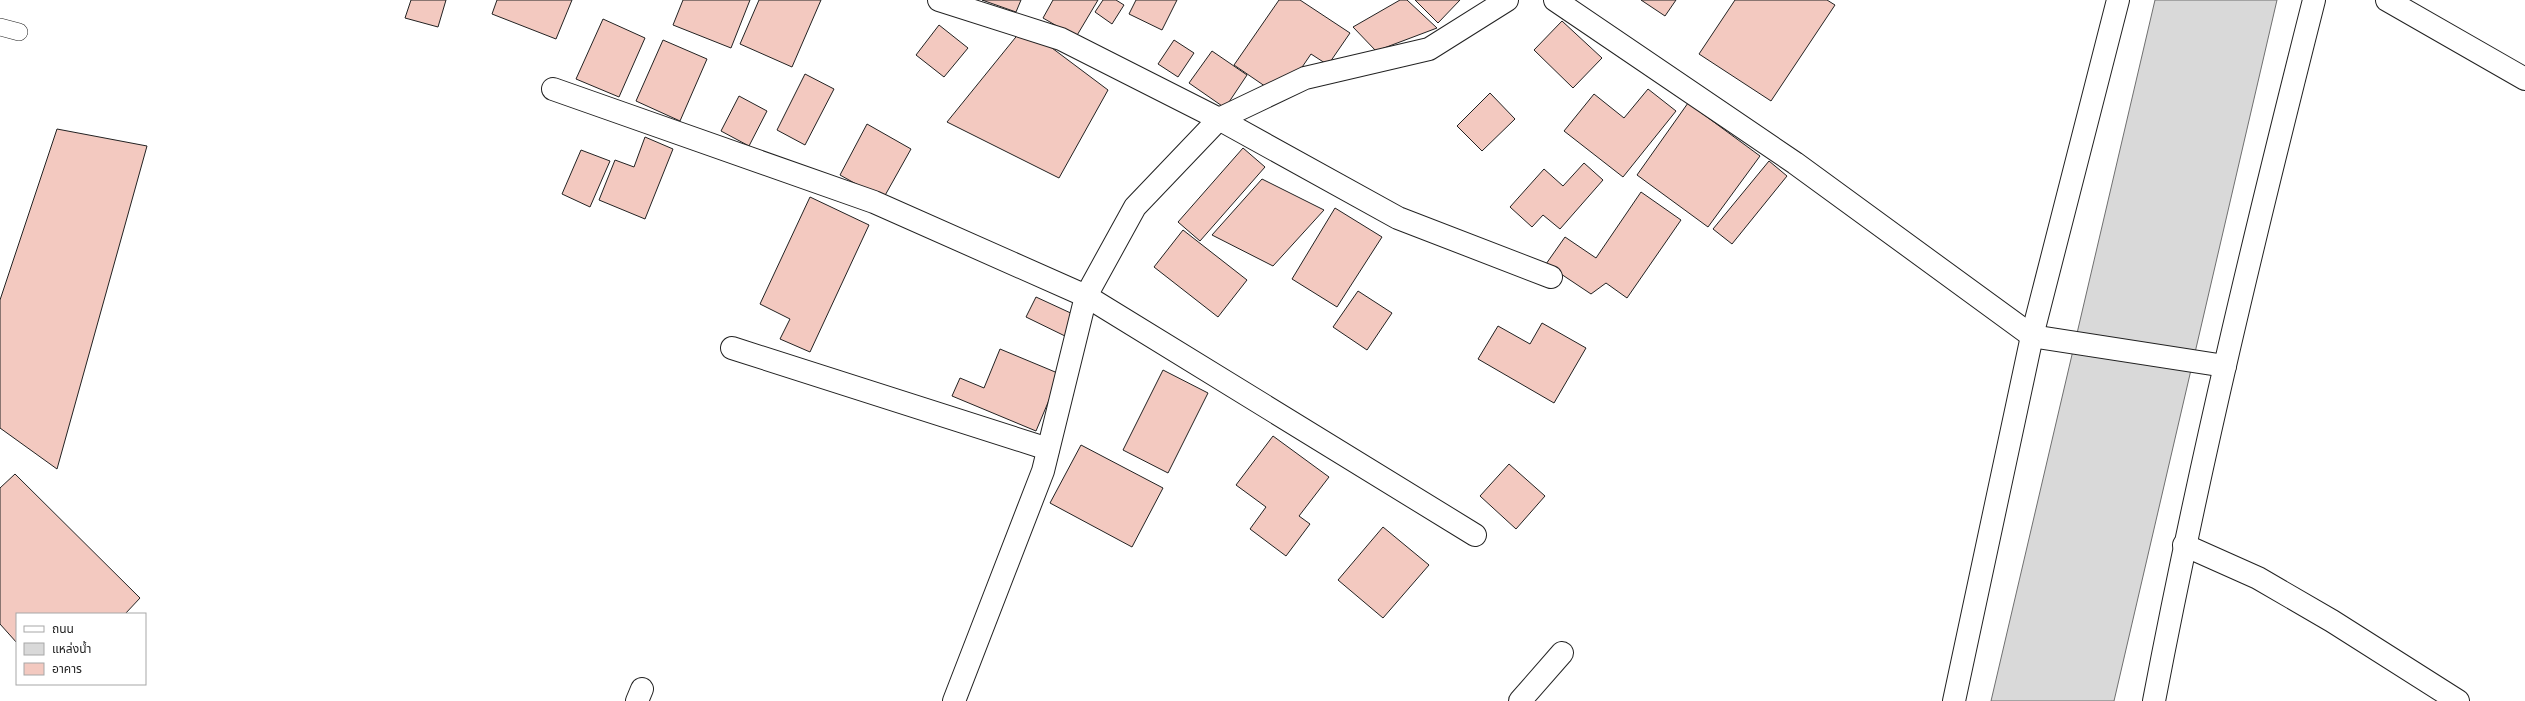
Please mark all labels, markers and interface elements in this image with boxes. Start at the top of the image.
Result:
legend [16,613,146,685]
text: ถนน [52,621,74,635]
text: แหล่งน้ำ [52,640,91,655]
text: อาคาร [52,661,82,675]

